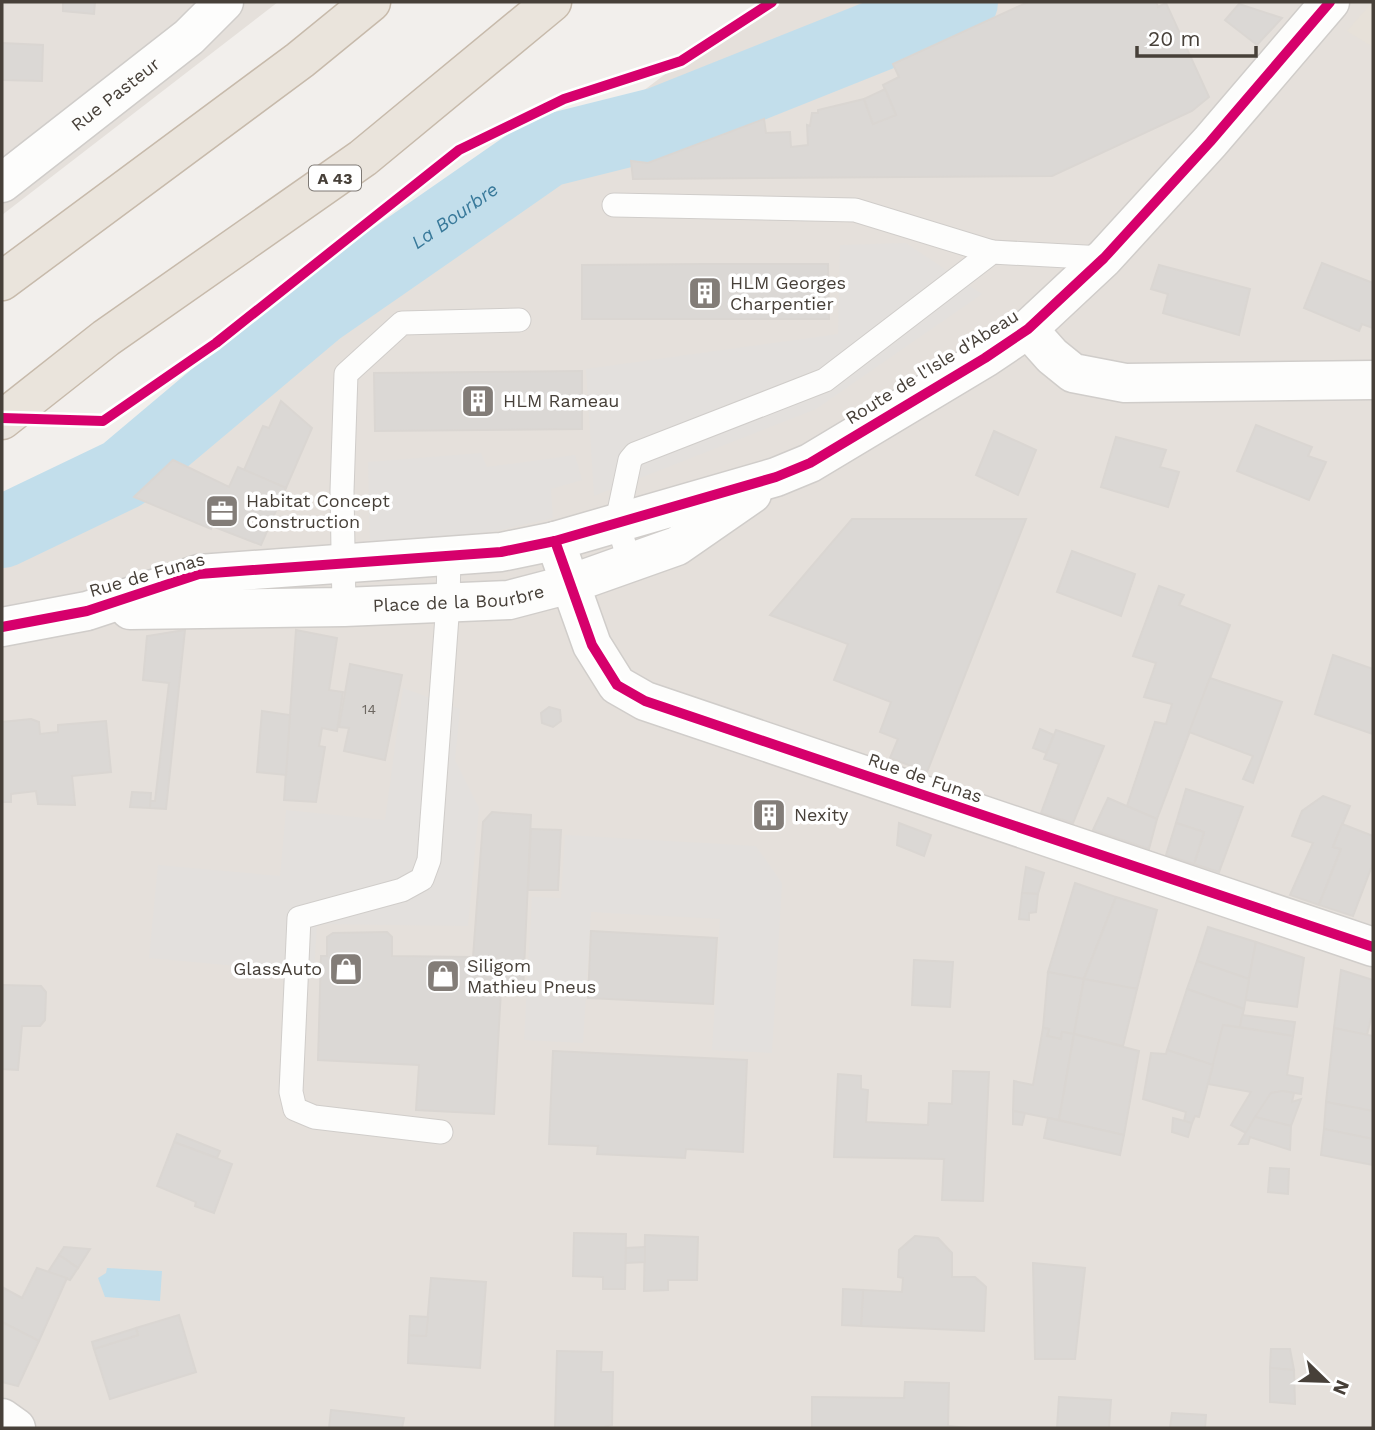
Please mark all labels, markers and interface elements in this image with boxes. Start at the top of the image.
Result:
scale bar [1137,14,1256,58]
text: 20 m [1148,26,1200,51]
street label: Rue Pasteur [67,53,164,135]
road number: A 43 [309,166,361,190]
water label: La Bourbre [407,178,503,254]
place label: HLM Georges Charpentier [730,272,846,314]
building icon: HLM Georges Charpentier [686,274,724,312]
street label: Route de l'Isle d'Abeau [841,305,1022,428]
building icon: HLM Rameau [459,382,497,420]
place label: HLM Rameau [503,390,619,411]
place label: Habitat Concept Construction [246,490,390,532]
office icon: Habitat Concept Construction [203,492,241,530]
street label: Rue de Funas [87,548,207,601]
street label: Place de la Bourbre [372,580,546,616]
house number: 14 [362,701,376,717]
street label: Rue de Funas [865,748,985,807]
building icon: Nexity [750,796,788,834]
place label: Nexity [794,804,849,825]
shop icon: GlassAuto [327,950,365,988]
place label: Siligom Mathieu Pneus [467,955,596,997]
shop icon: Siligom Mathieu Pneus [424,957,462,995]
place label: GlassAuto [233,958,322,979]
north arrow [1291,1346,1361,1416]
text: N [1328,1376,1355,1398]

